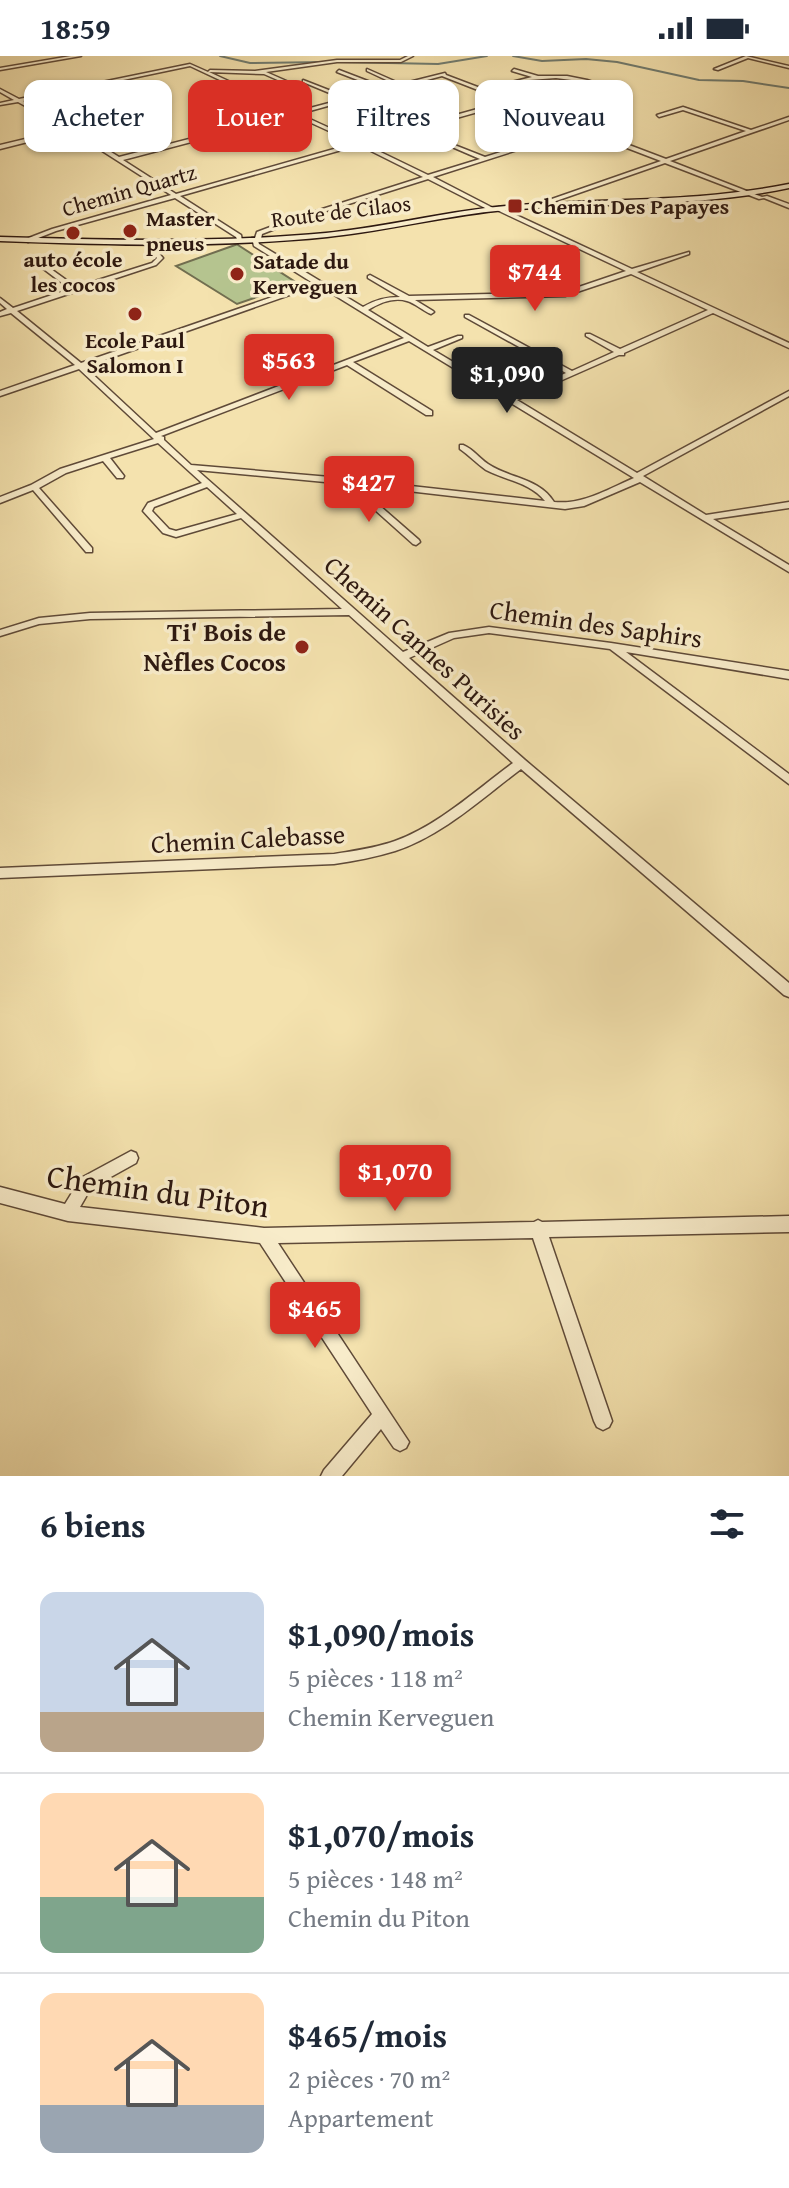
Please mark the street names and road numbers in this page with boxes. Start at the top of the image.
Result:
street label: Chemin Quartz [58,155,200,224]
street label: Route de Cilaos [269,187,413,235]
street label: Chemin Cannes Purisies [316,546,535,749]
street label: Chemin des Saphirs [487,589,705,658]
street label: Chemin Calebasse [150,814,346,863]
street label: Chemin du Piton [44,1152,272,1229]

